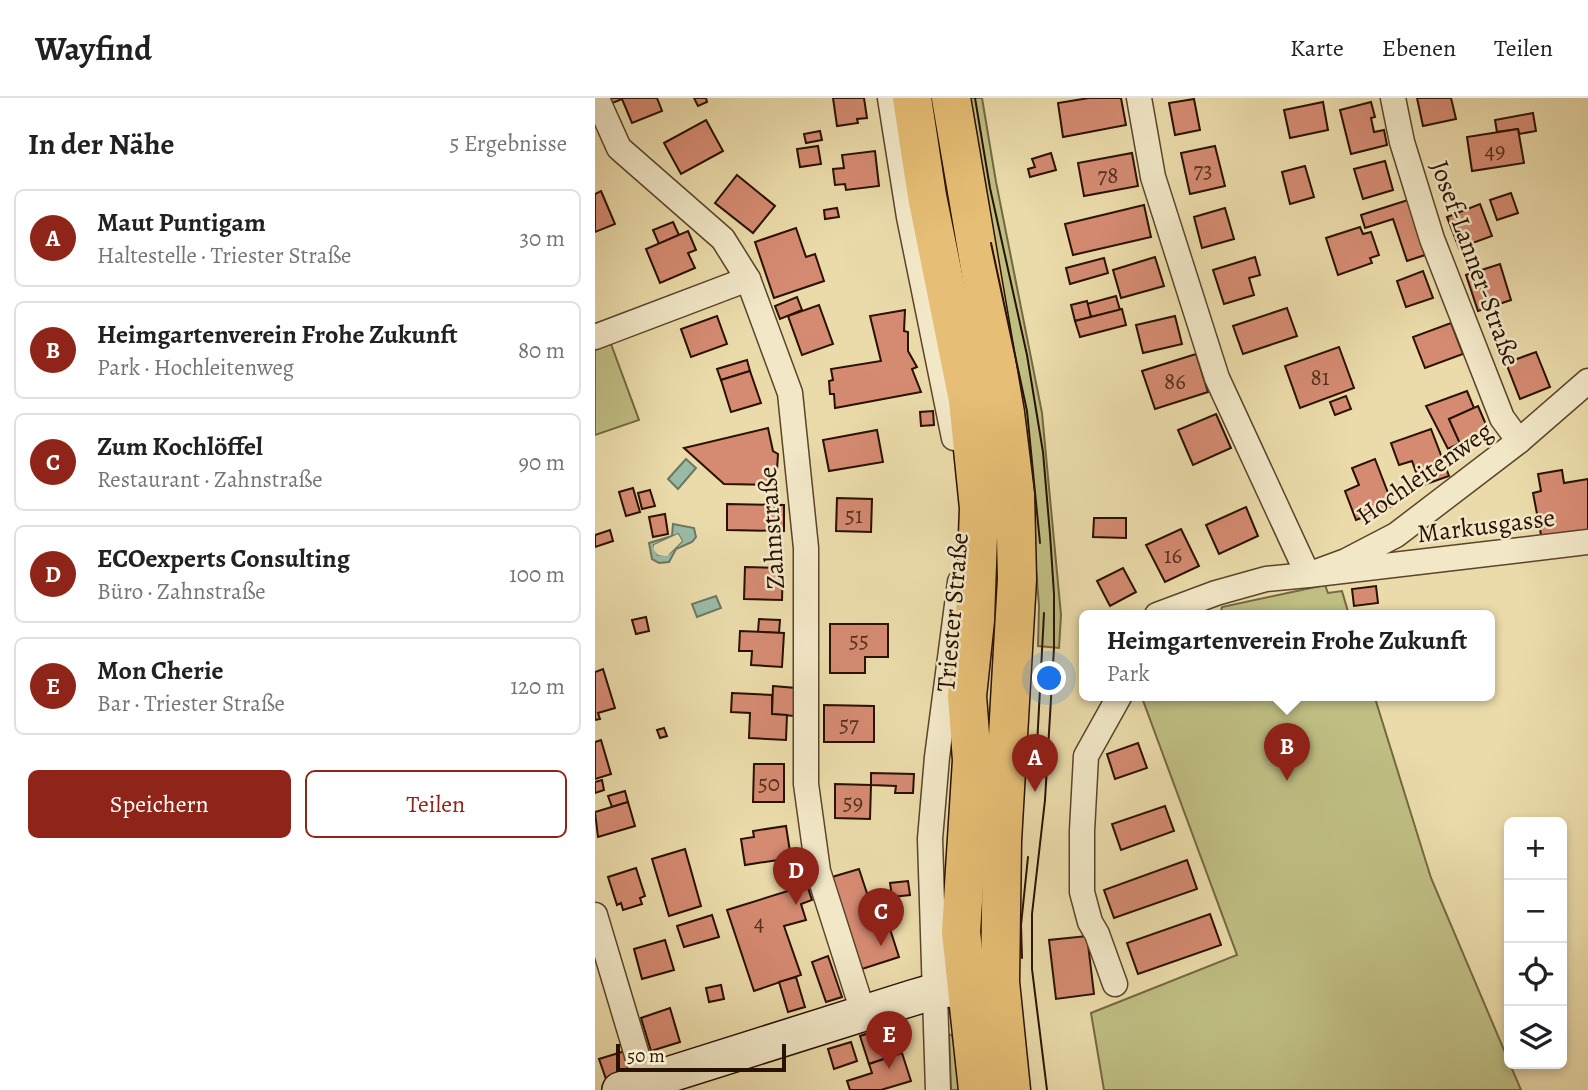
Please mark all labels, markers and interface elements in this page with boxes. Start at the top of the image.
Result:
text: Wayfind [35,26,152,71]
text: Karte [1290,32,1344,64]
text: Ebenen [1382,32,1456,64]
text: Teilen [1494,32,1553,64]
text: In der Nähe [28,124,174,164]
text: 5 Ergebnisse [449,128,567,159]
house number: 49 [1485,135,1505,166]
house number: 73 [1193,155,1213,186]
street label: Josef-Lanner-Straße [1422,156,1529,371]
house number: 78 [1098,160,1118,191]
text: Maut Puntigam [97,205,266,240]
text: A [46,223,60,254]
text: 30 m [519,223,565,254]
text: Haltestelle · Triester Straße [97,240,351,271]
text: Heimgartenverein Frohe Zukunft [97,317,458,352]
text: B [46,335,60,366]
text: 80 m [518,335,565,366]
text: Park · Hochleitenweg [97,352,294,383]
house number: 81 [1310,362,1330,393]
house number: 86 [1164,366,1186,397]
street label: Hochleitenweg [1349,414,1499,533]
text: Zum Kochlöffel [97,429,263,464]
text: C [46,447,60,478]
text: 90 m [519,447,565,478]
text: Restaurant · Zahnstraße [97,464,323,495]
street label: Zahnstraße [750,465,793,590]
house number: 51 [845,500,863,531]
street label: Markusgasse [1415,500,1557,551]
street label: Triester Straße [928,531,977,693]
house number: 16 [1164,540,1182,571]
text: ECOexperts Consulting [97,541,350,576]
text: D [45,559,61,590]
text: 100 m [509,559,565,590]
text: Büro · Zahnstraße [97,576,266,607]
popup [1079,610,1495,701]
text: Heimgartenverein Frohe Zukunft [1107,623,1467,658]
house number: 55 [849,625,869,656]
text: Mon Cherie [97,653,224,688]
text: Park [1107,658,1150,689]
your location [1032,661,1066,695]
text: E [46,671,60,702]
text: 120 m [510,671,565,702]
text: Bar · Triester Straße [97,688,285,719]
house number: 57 [839,709,859,740]
pin: B [1264,723,1310,781]
pin: A [1012,734,1058,792]
house number: 50 [758,768,780,799]
button: Speichern [28,770,291,838]
button: Teilen [305,770,567,838]
house number: 59 [843,787,863,818]
map controls [1504,817,1567,1069]
button: + [1504,817,1567,880]
pin: D [773,847,819,905]
button: − [1504,880,1567,943]
pin: C [858,888,904,946]
house number: 4 [754,907,764,938]
button: locate [1504,943,1567,1006]
button: layers [1504,1006,1567,1069]
pin: E [866,1011,912,1069]
scale bar [616,1041,786,1073]
text: 50 m [627,1043,665,1069]

